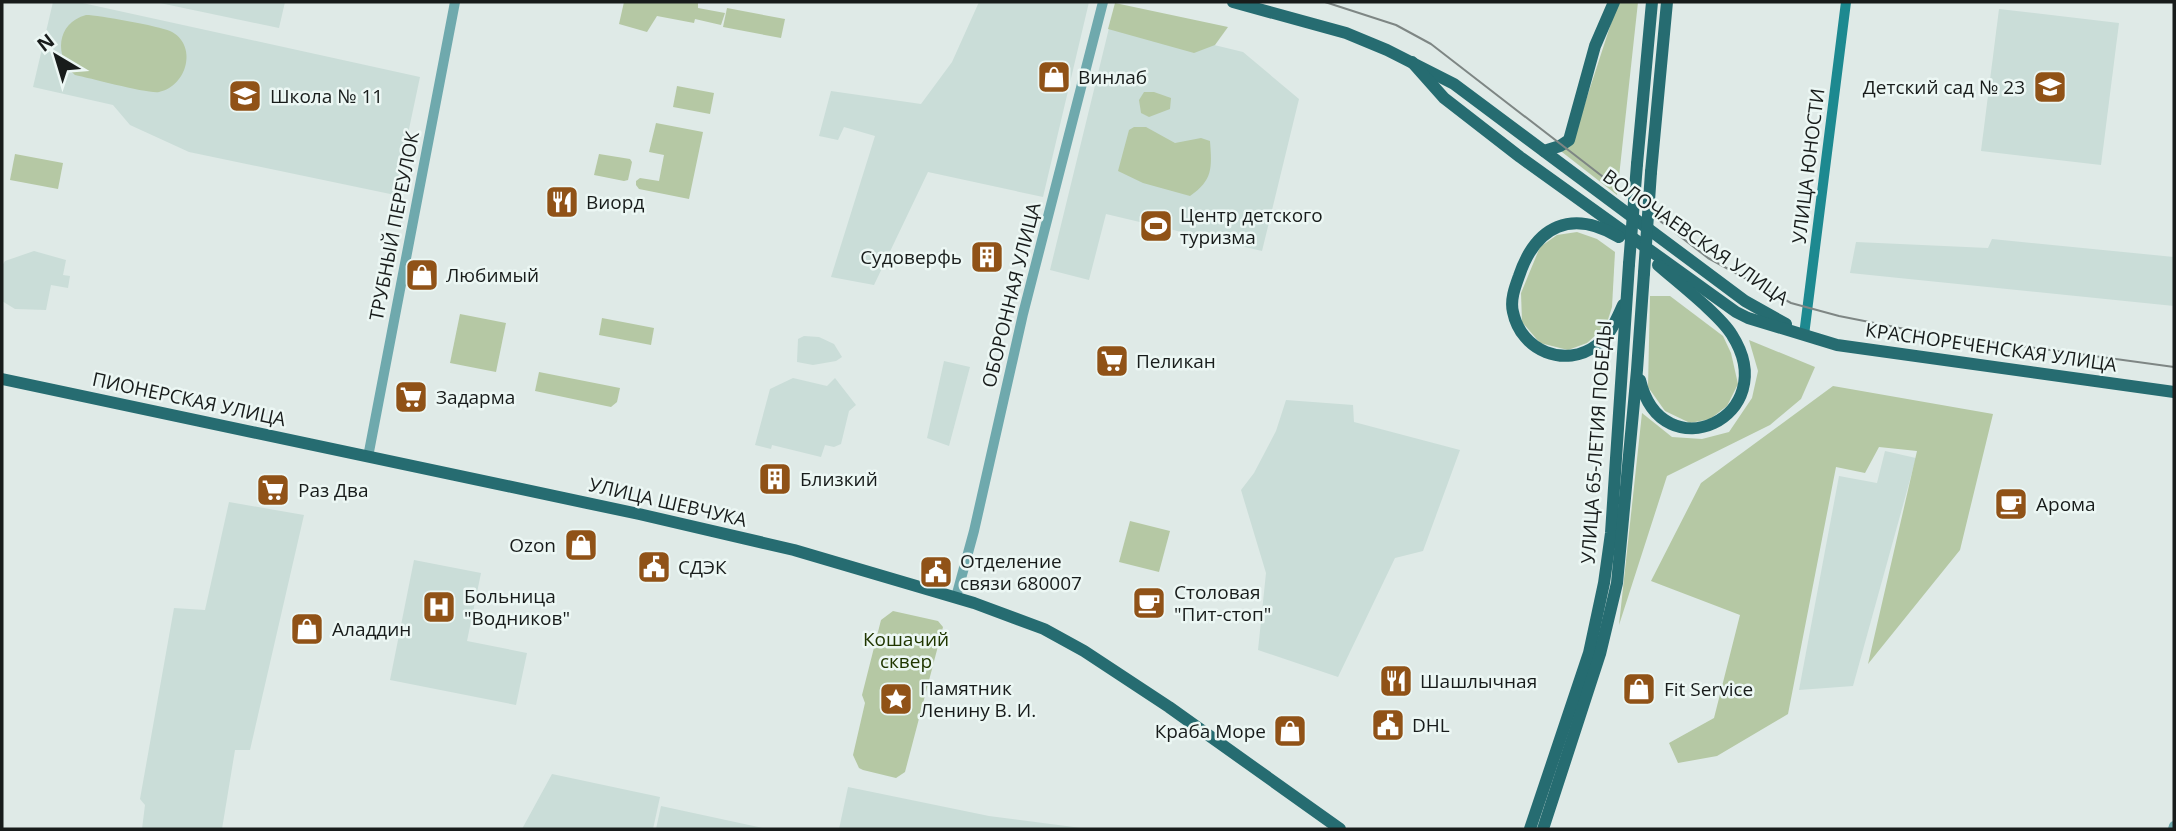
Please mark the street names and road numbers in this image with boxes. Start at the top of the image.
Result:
street label: УЛИЦА ЮНОСТИ [1786,87,1830,245]
street label: ТРУБНЫЙ ПЕРЕУЛОК [363,129,425,323]
street label: ВОЛОЧАЕВСКАЯ УЛИЦА [1598,163,1794,311]
street label: ОБОРОННАЯ УЛИЦА [975,200,1047,390]
street label: КРАСНОРЕЧЕНСКАЯ УЛИЦА [1864,316,2118,378]
street label: УЛИЦА 65-ЛЕТИЯ ПОБЕДЫ [1575,319,1617,565]
street label: ПИОНЕРСКАЯ УЛИЦА [90,366,288,432]
street label: УЛИЦА ШЕВЧУКА [586,471,750,533]

